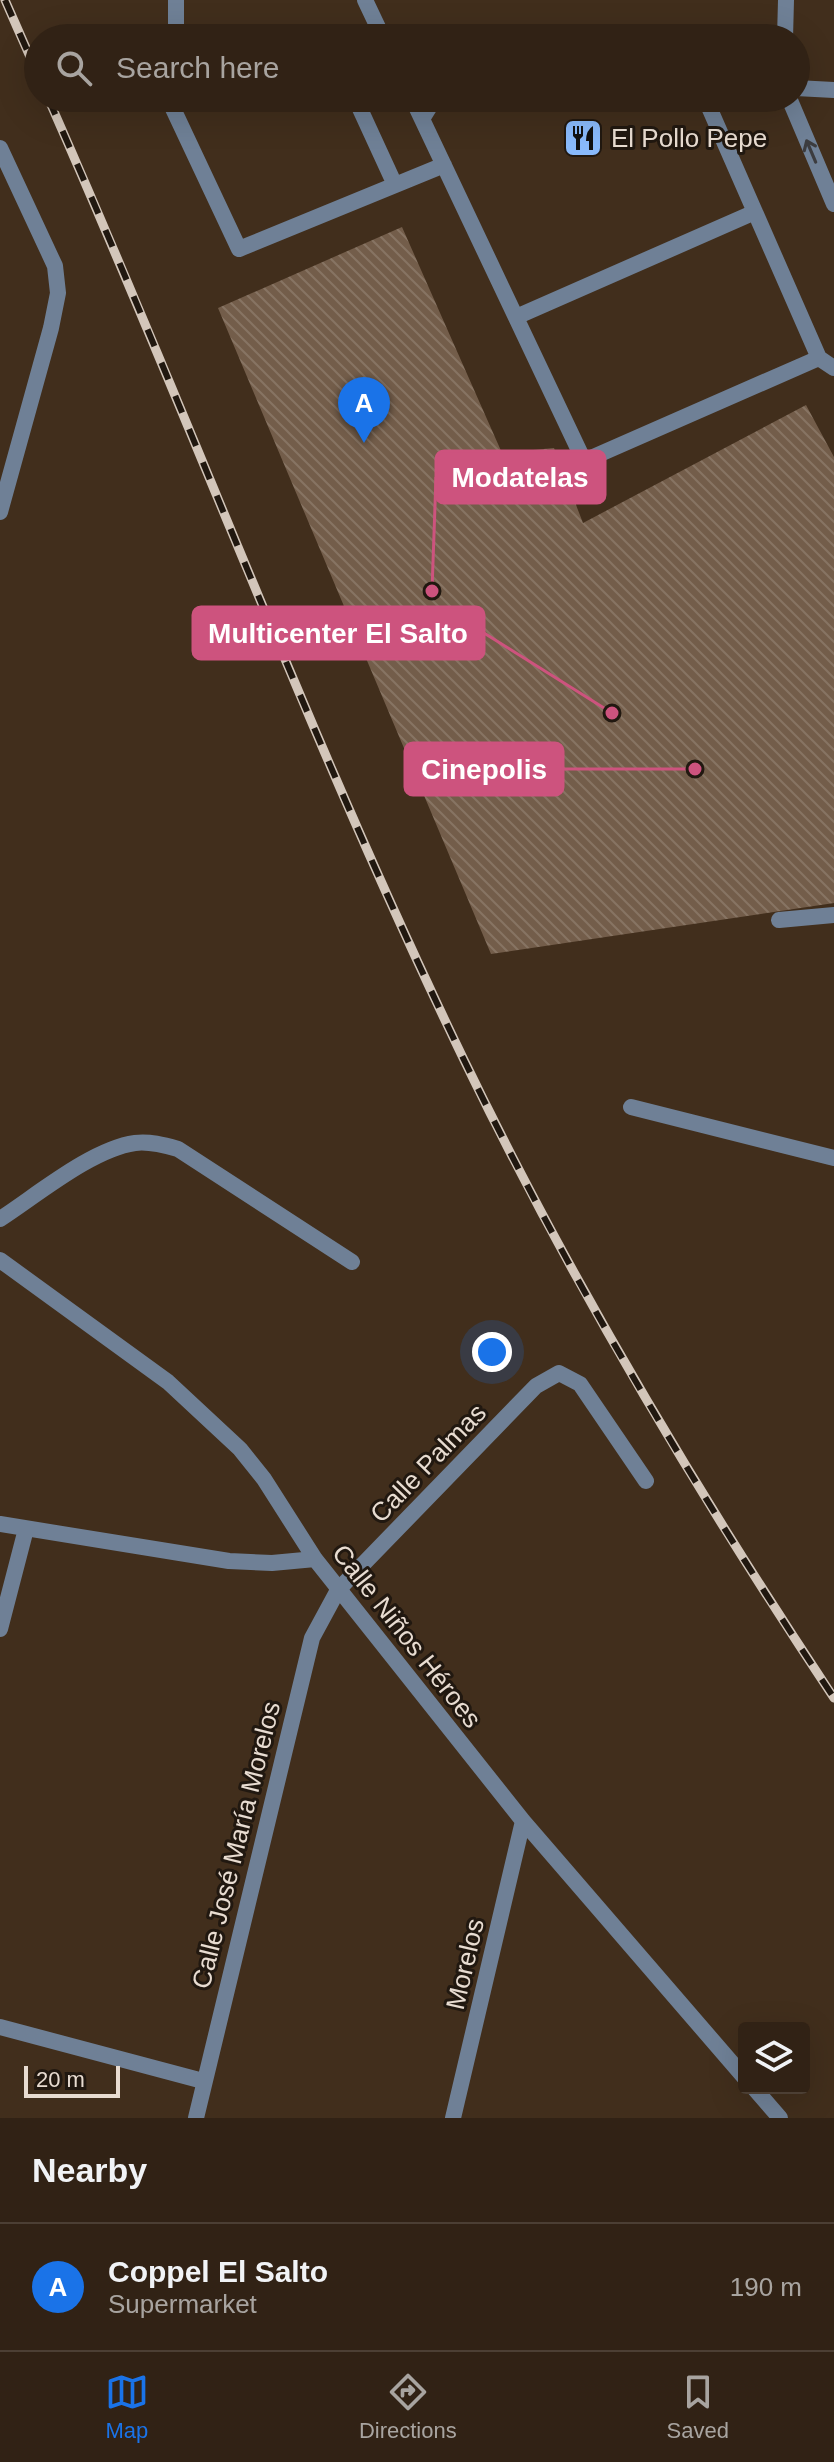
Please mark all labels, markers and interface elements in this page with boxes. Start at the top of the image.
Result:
search box [24,24,810,112]
icon: search [52,46,96,90]
text: Search here [116,51,279,84]
restaurant icon: El Pollo Pepe [562,117,604,159]
place label: El Pollo Pepe [611,123,767,153]
one-way arrow [803,139,818,164]
pin: A [338,377,390,443]
callout: Modatelas [436,451,605,503]
text: Modatelas [452,462,588,493]
callout: Multicenter El Salto [193,607,484,659]
text: Multicenter El Salto [208,618,468,649]
callout: Cinepolis [405,743,563,795]
text: Cinepolis [421,754,547,785]
your location [472,1332,512,1372]
street label: Calle Palmas [364,1397,492,1529]
street label: Calle Niños Héroes [326,1539,488,1733]
street label: Calle José María Morelos [186,1698,286,1992]
street label: Morelos [440,1916,490,2012]
map controls [738,2022,810,2094]
button: layers [738,2022,810,2094]
scale bar [24,2062,120,2098]
text: 20 m [36,2067,85,2092]
text: Nearby [32,2151,147,2189]
text: Coppel El Salto [108,2255,328,2288]
text: A [49,2272,67,2302]
text: 190 m [730,2272,802,2302]
text: Supermarket [108,2289,257,2319]
tab: Map [105,2370,149,2444]
tab: Directions [359,2370,457,2444]
tab: Saved [667,2370,729,2444]

